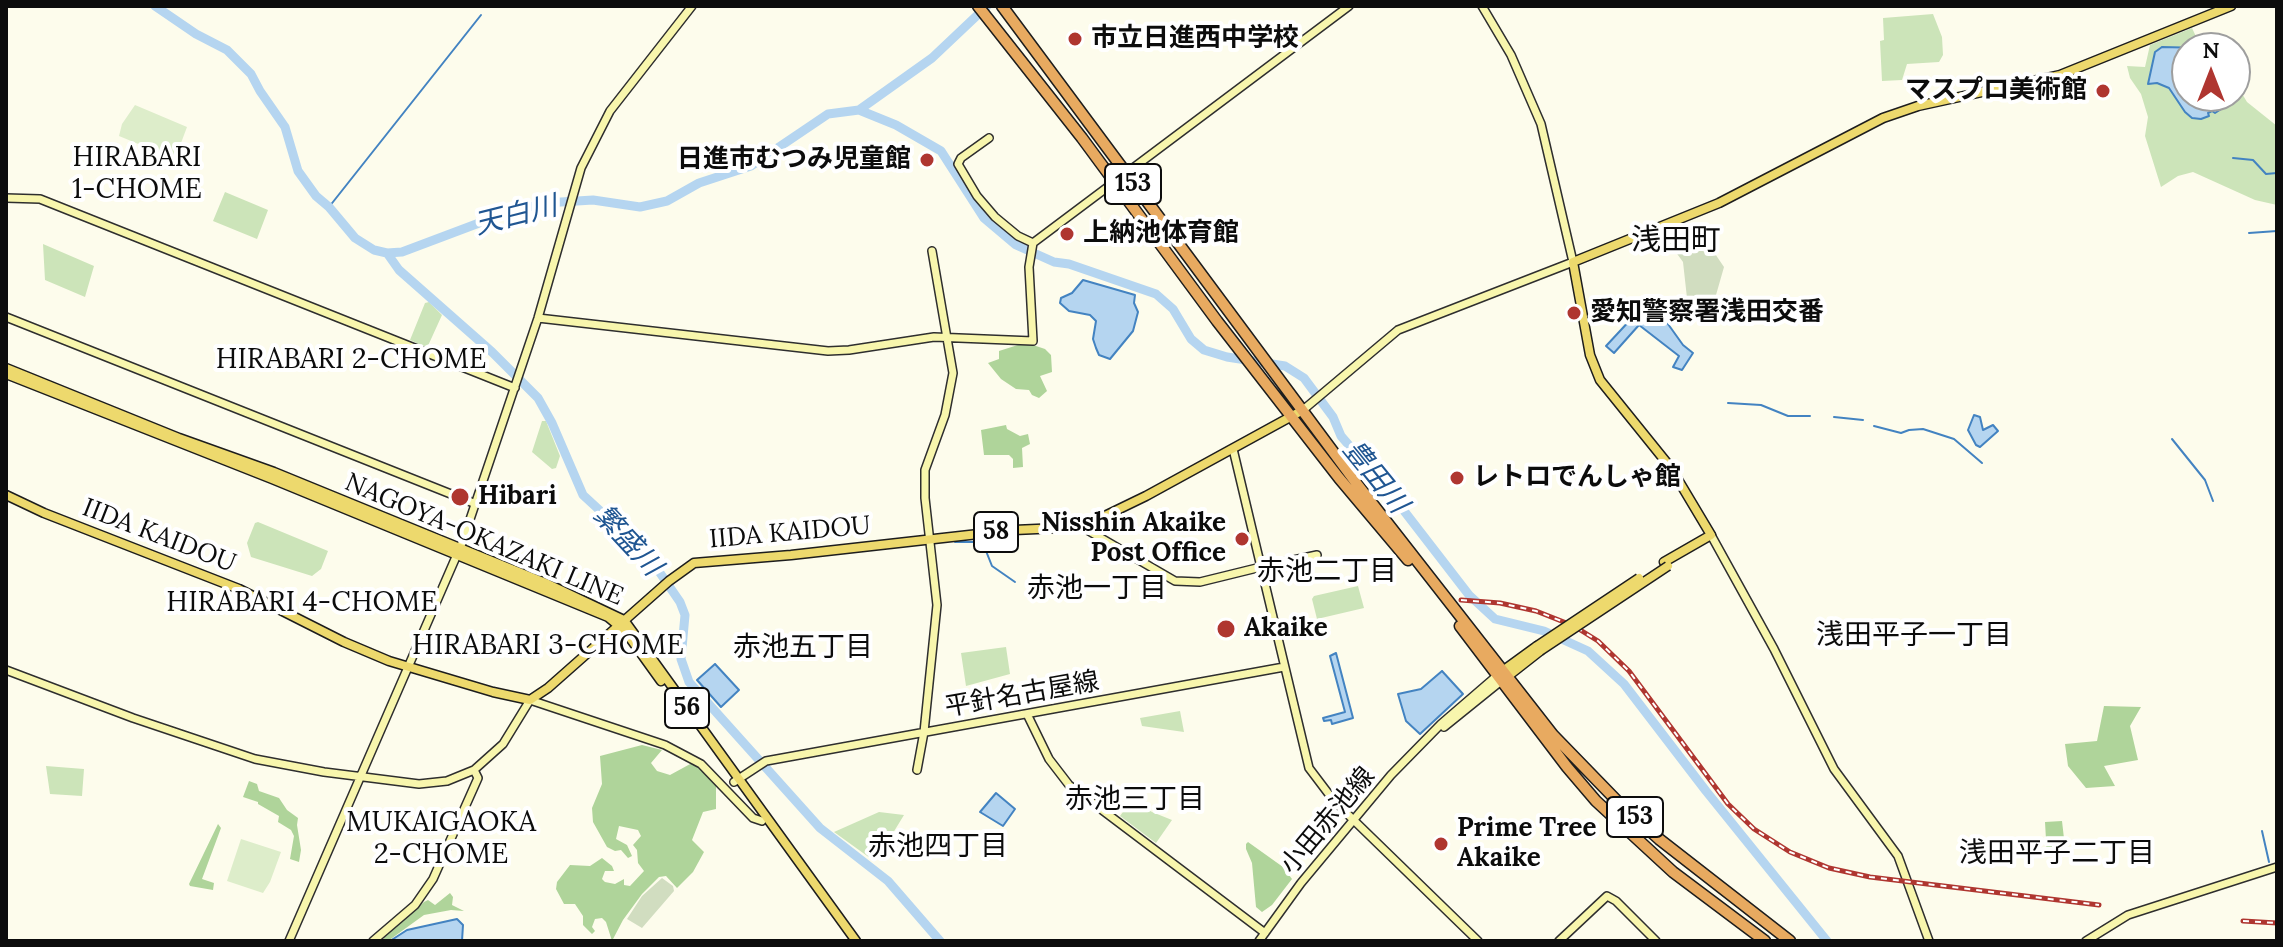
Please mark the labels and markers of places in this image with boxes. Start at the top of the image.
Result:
place label: 市立日進西中学校 [1091,23,1299,55]
marker: 市立日進西中学校 [1066,30,1084,48]
place label: マスプロ美術館 [1905,75,2087,107]
marker: マスプロ美術館 [2094,82,2112,100]
place label: 日進市むつみ児童館 [677,144,911,176]
marker: 日進市むつみ児童館 [918,151,936,169]
place label: 上納池体育館 [1083,218,1239,250]
marker: 上納池体育館 [1058,225,1076,243]
place label: 愛知警察署浅田交番 [1590,297,1824,329]
marker: 愛知警察署浅田交番 [1565,304,1583,322]
place label: レトロでんしゃ館 [1473,462,1681,494]
marker: レトロでんしゃ館 [1448,469,1466,487]
place label: Hibari [478,481,557,513]
marker: Hibari [449,486,471,508]
place label: Nisshin Akaike Post Office [1041,508,1226,570]
marker: Nisshin Akaike Post Office [1233,530,1251,548]
place label: Akaike [1244,613,1328,645]
marker: Akaike [1215,618,1237,640]
place label: Prime Tree Akaike [1457,813,1596,874]
marker: Prime Tree Akaike [1432,835,1450,853]

